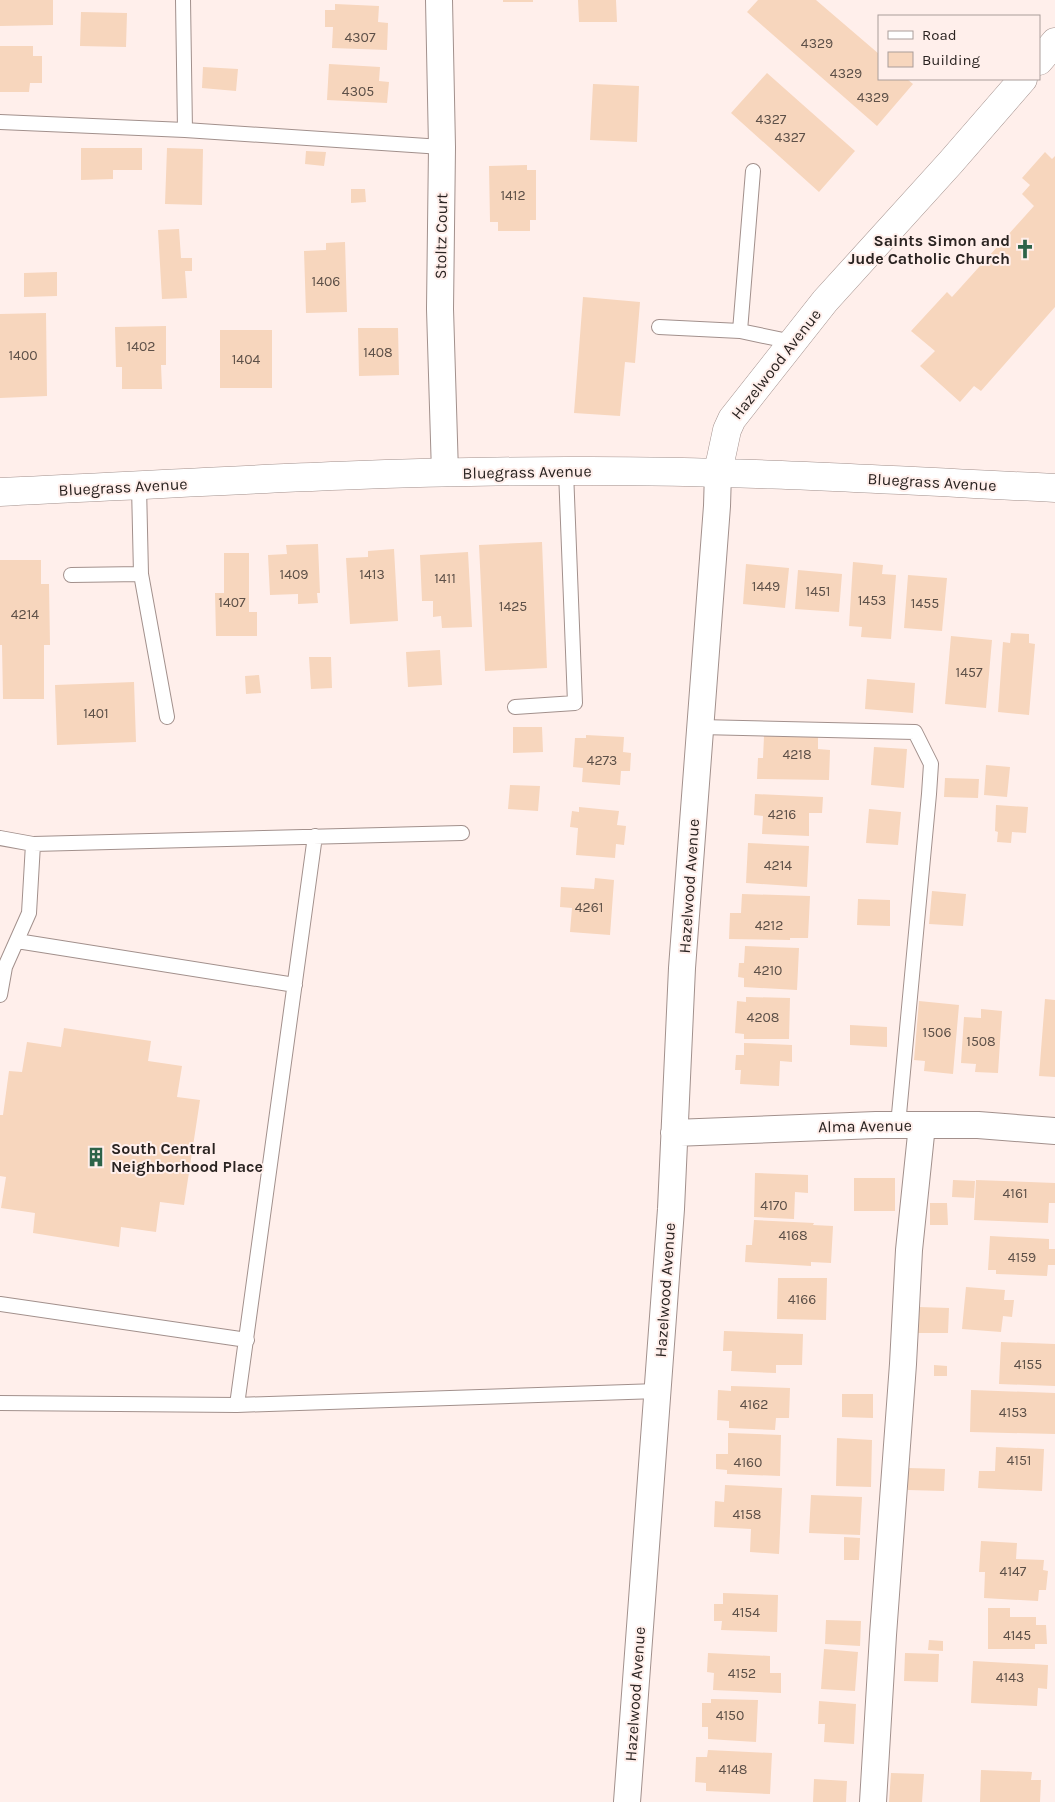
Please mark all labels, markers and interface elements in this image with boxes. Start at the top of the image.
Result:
legend [878,15,1040,80]
text: Road [922,26,957,44]
house number: 4307 [345,29,376,46]
house number: 4329 [801,35,833,52]
text: Building [922,51,980,69]
house number: 4329 [830,65,862,82]
house number: 4305 [342,83,374,100]
house number: 4329 [857,89,889,106]
house number: 4327 [756,111,787,128]
house number: 4327 [775,129,806,146]
house number: 1412 [500,187,526,204]
street label: Stoltz Court [431,193,451,279]
place label: Saints Simon and Jude Catholic Church [848,231,1010,268]
church icon: Saints Simon and Jude Catholic Church [1014,238,1036,260]
house number: 1406 [312,273,340,290]
street label: Hazelwood Avenue [727,305,825,423]
house number: 1402 [127,338,155,355]
house number: 1408 [363,344,393,361]
house number: 1400 [8,347,38,364]
house number: 1404 [232,351,260,368]
street label: Bluegrass Avenue [462,461,592,483]
street label: Bluegrass Avenue [867,469,997,495]
street label: Bluegrass Avenue [58,474,188,500]
house number: 1409 [280,566,308,583]
house number: 1413 [359,566,385,583]
house number: 1411 [434,570,456,587]
house number: 1449 [752,578,780,595]
house number: 1451 [806,583,830,600]
house number: 1453 [858,592,886,609]
house number: 1407 [218,594,246,611]
house number: 1455 [911,595,939,612]
house number: 1425 [499,598,527,615]
house number: 4214 [11,606,39,623]
house number: 1457 [956,664,983,681]
house number: 1401 [83,705,109,722]
house number: 4218 [782,746,812,763]
house number: 4273 [587,752,617,769]
house number: 4216 [768,806,796,823]
street label: Hazelwood Avenue [675,818,703,954]
house number: 4214 [764,857,792,874]
house number: 4261 [575,899,603,916]
house number: 4212 [755,917,783,934]
house number: 4210 [754,962,782,979]
house number: 4208 [747,1009,779,1026]
house number: 1506 [923,1024,951,1041]
house number: 1508 [966,1033,996,1050]
street label: Alma Avenue [818,1116,912,1136]
place label: South Central Neighborhood Place [111,1139,263,1176]
building icon: South Central Neighborhood Place [85,1146,107,1168]
house number: 4161 [1002,1185,1028,1202]
house number: 4170 [760,1197,788,1214]
street label: Hazelwood Avenue [651,1222,679,1358]
house number: 4168 [778,1227,808,1244]
house number: 4159 [1008,1249,1036,1266]
house number: 4166 [788,1291,816,1308]
house number: 4155 [1014,1356,1042,1373]
house number: 4162 [740,1396,768,1413]
house number: 4153 [999,1404,1027,1421]
house number: 4151 [1007,1452,1031,1469]
house number: 4160 [734,1454,762,1471]
house number: 4158 [733,1506,761,1523]
house number: 4147 [1000,1563,1027,1580]
house number: 4154 [732,1604,760,1621]
street label: Hazelwood Avenue [621,1626,649,1762]
house number: 4145 [1003,1627,1031,1644]
house number: 4152 [728,1665,756,1682]
house number: 4143 [996,1669,1024,1686]
house number: 4150 [716,1707,744,1724]
house number: 4148 [719,1761,747,1778]

